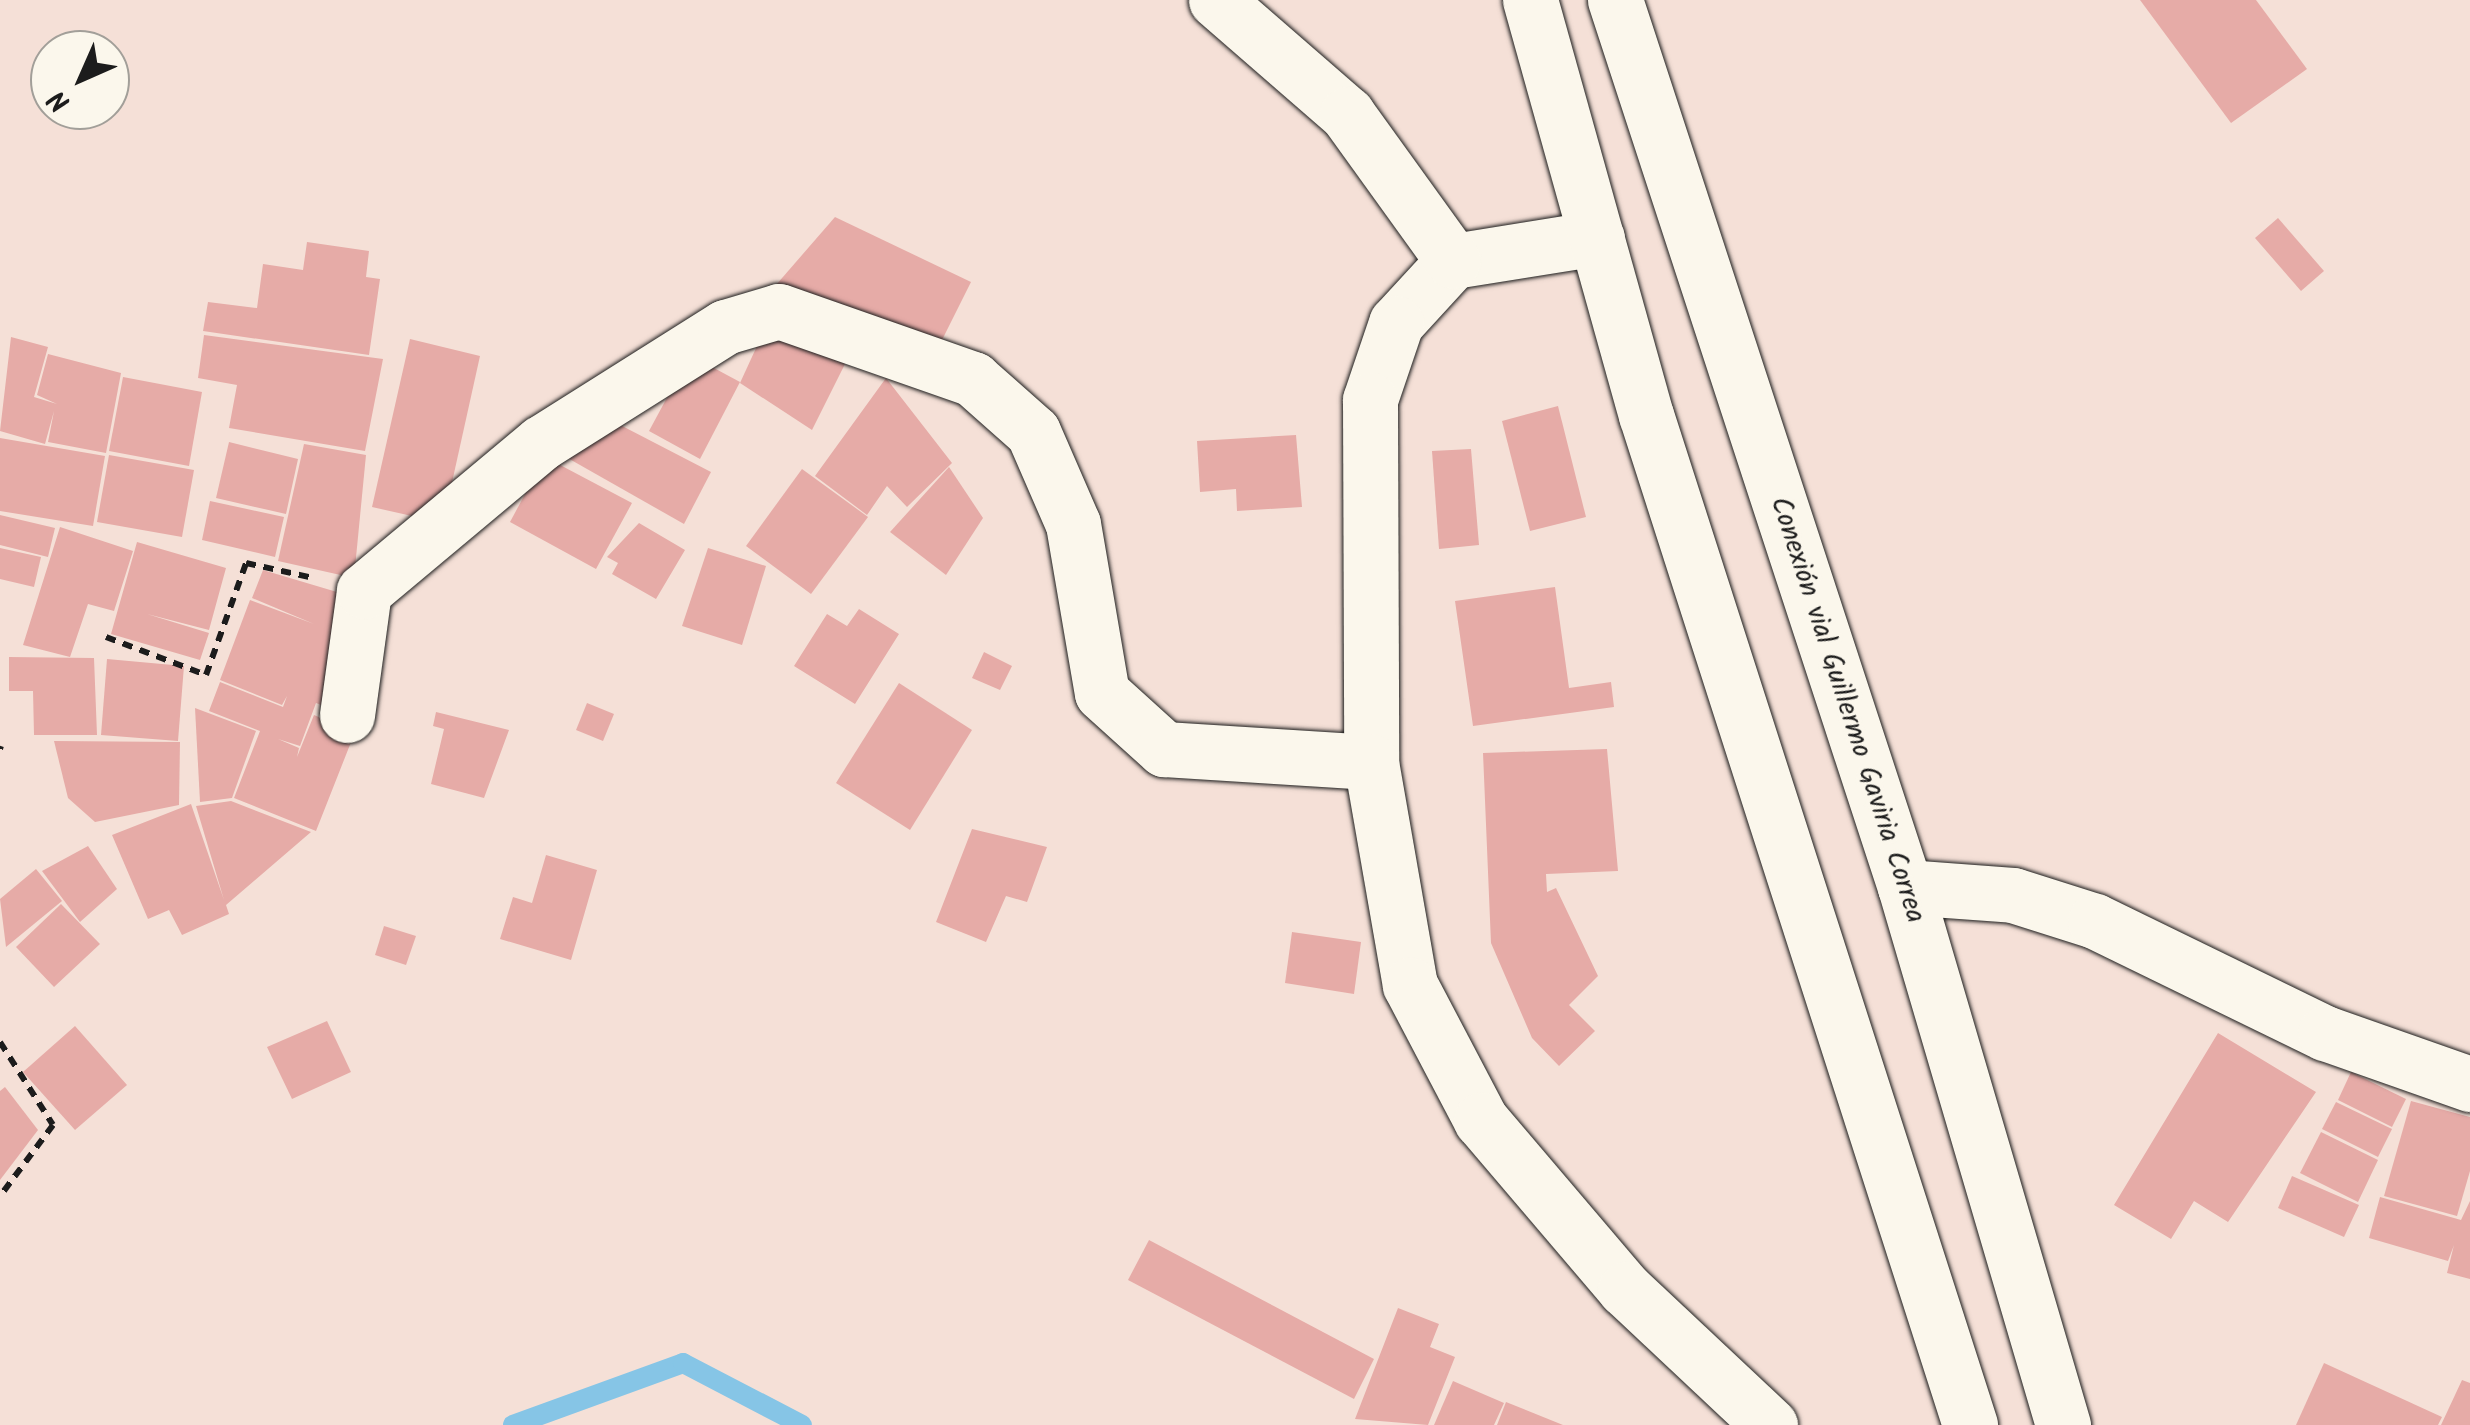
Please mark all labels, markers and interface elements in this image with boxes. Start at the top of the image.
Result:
north arrow [30,30,130,130]
text: N [38,78,82,122]
street label: Conexión vial Guillermo Gaviria Correa [1762,493,1932,927]

